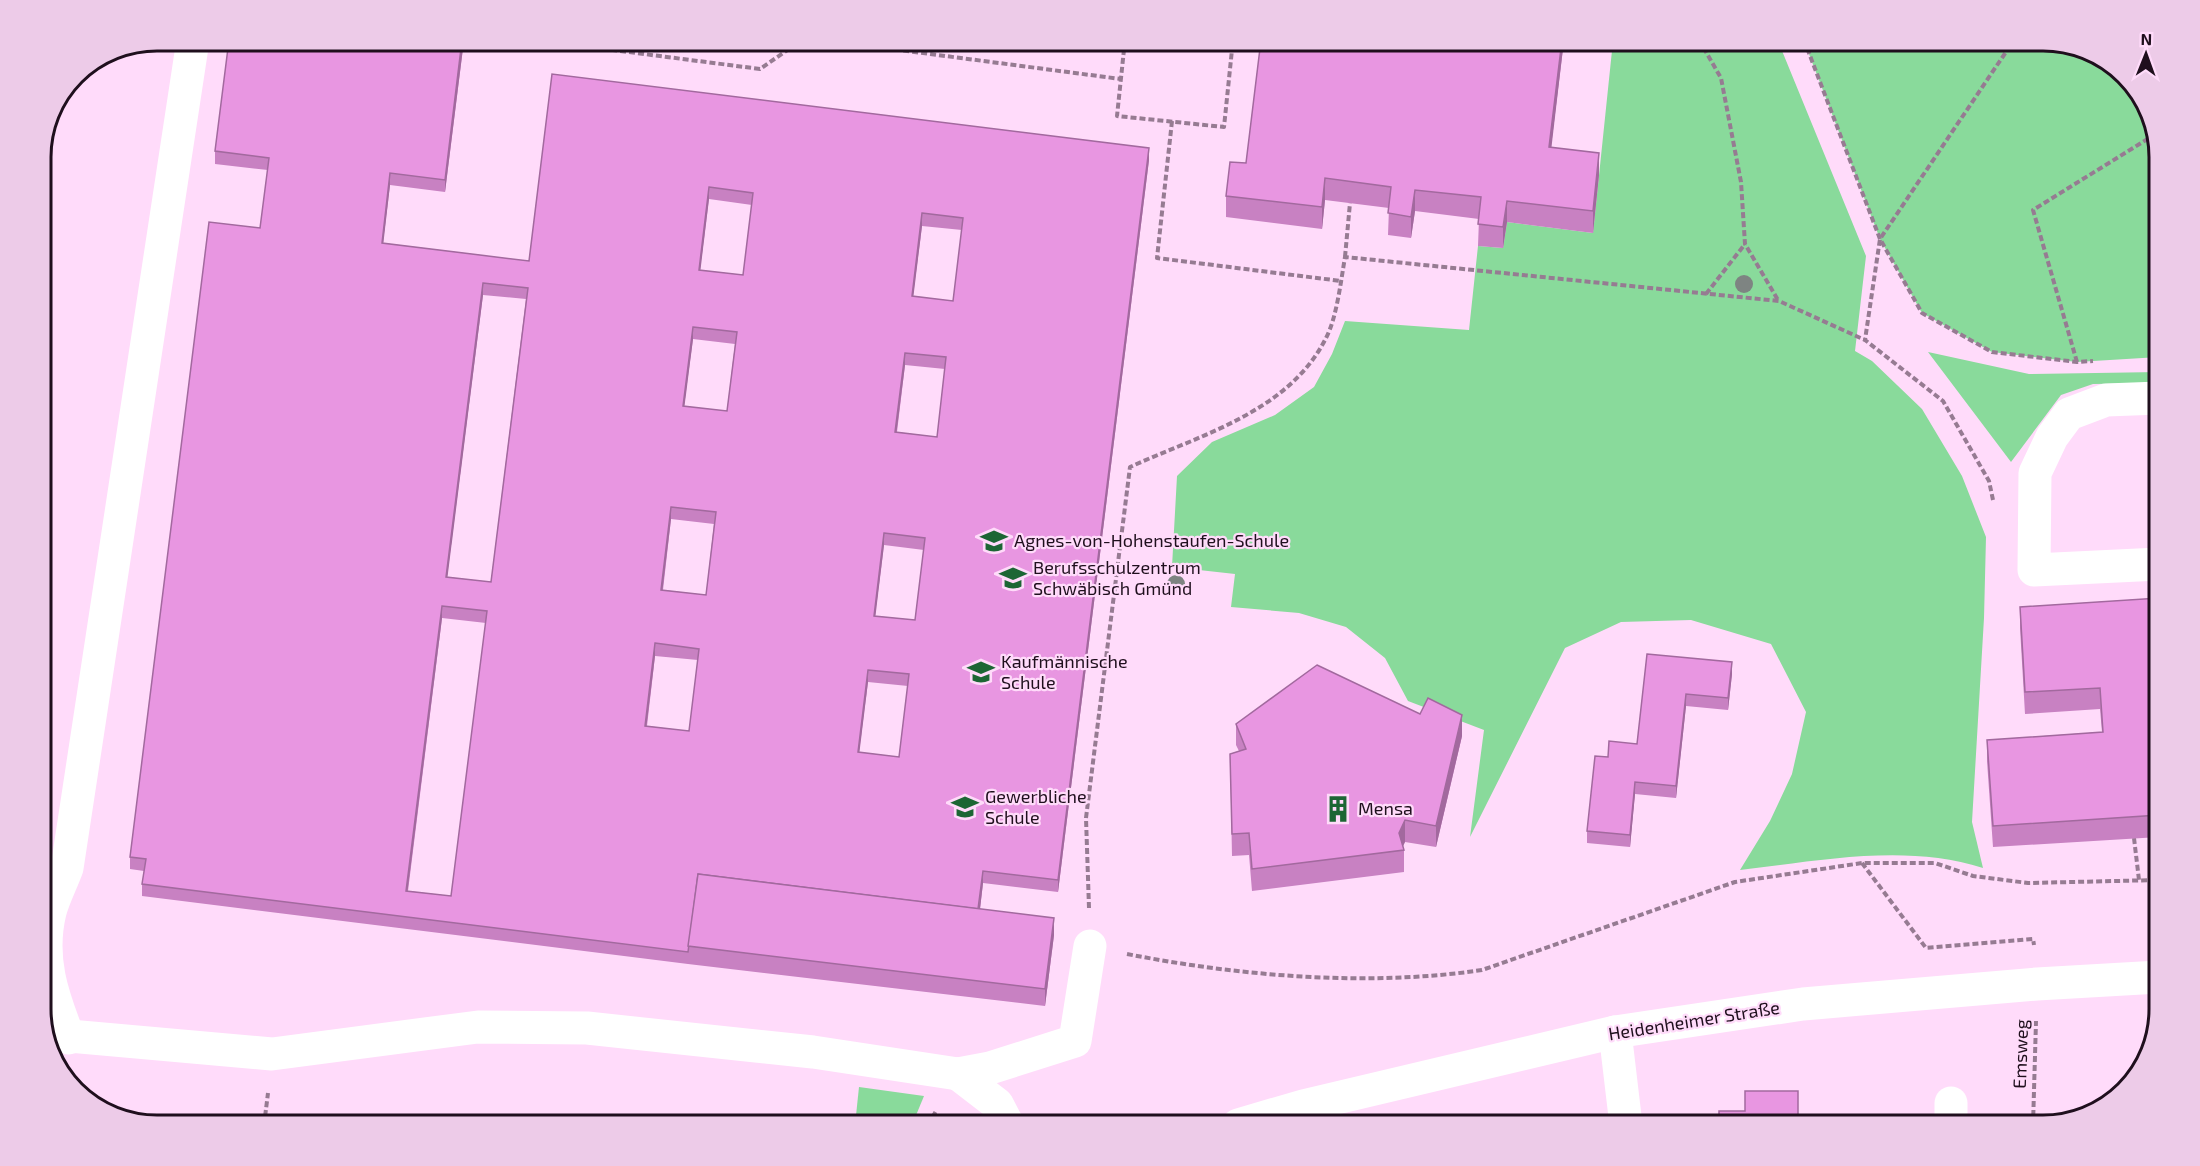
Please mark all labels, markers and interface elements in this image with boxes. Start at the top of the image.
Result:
north arrow [2116,24,2176,84]
text: N [2140,29,2152,48]
school or university icon: Agnes-von-Hohenstaufen-Schule [979,526,1009,556]
place label: Agnes-von-Hohenstaufen-Schule [1014,529,1289,551]
place label: Berufsschulzentrum Schwäbisch Gmünd [1033,556,1201,599]
school or university icon: Berufsschulzentrum Schwäbisch Gmünd [998,563,1028,593]
place label: Kaufmännische Schule [1001,650,1128,693]
school or university icon: Kaufmännische Schule [966,657,996,687]
place label: Gewerbliche Schule [985,785,1087,828]
school or university icon: Gewerbliche Schule [950,792,980,822]
building icon: Mensa [1323,794,1353,824]
place label: Mensa [1358,797,1413,819]
street label: Heidenheimer Straße [1607,996,1781,1044]
street label: Emsweg [2008,1019,2032,1089]

